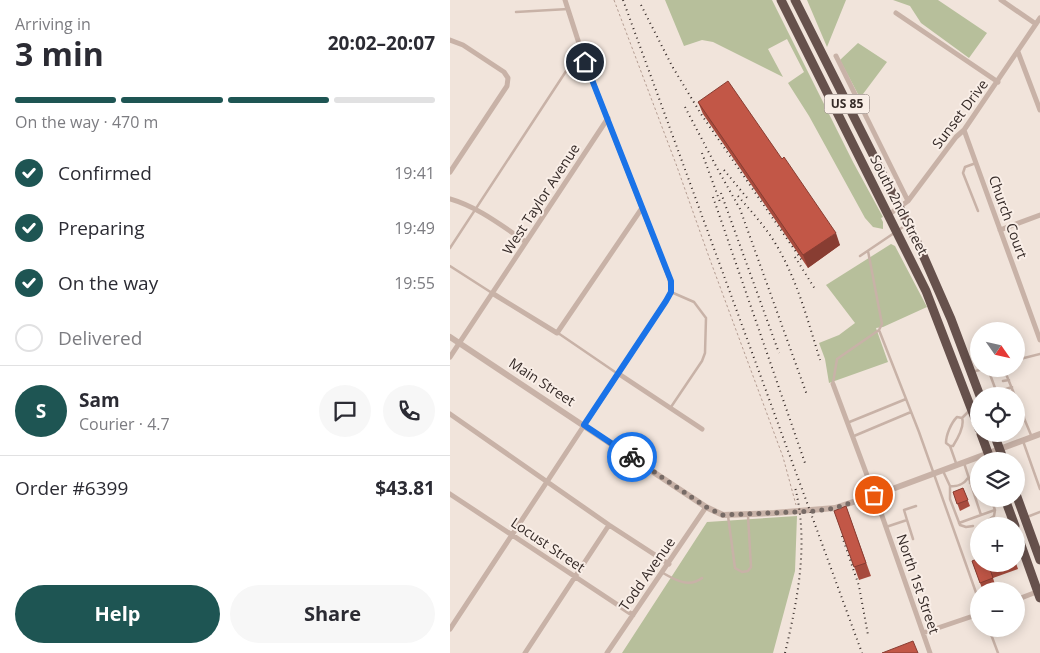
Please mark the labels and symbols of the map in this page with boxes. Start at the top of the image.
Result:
pin [564,41,606,83]
street label: Sunset Drive [927,75,992,152]
road number: US 85 [824,95,870,114]
street label: West Taylor Avenue [498,139,584,258]
street label: South 2nd Street [866,152,933,258]
street label: Church Court [985,173,1032,261]
north arrow [970,322,1025,378]
street label: Main Street [506,353,579,410]
courier [607,432,657,482]
pin [853,474,895,516]
street label: Locust Street [508,513,589,576]
street label: North 1st Street [893,531,944,636]
street label: Todd Avenue [614,533,679,614]

